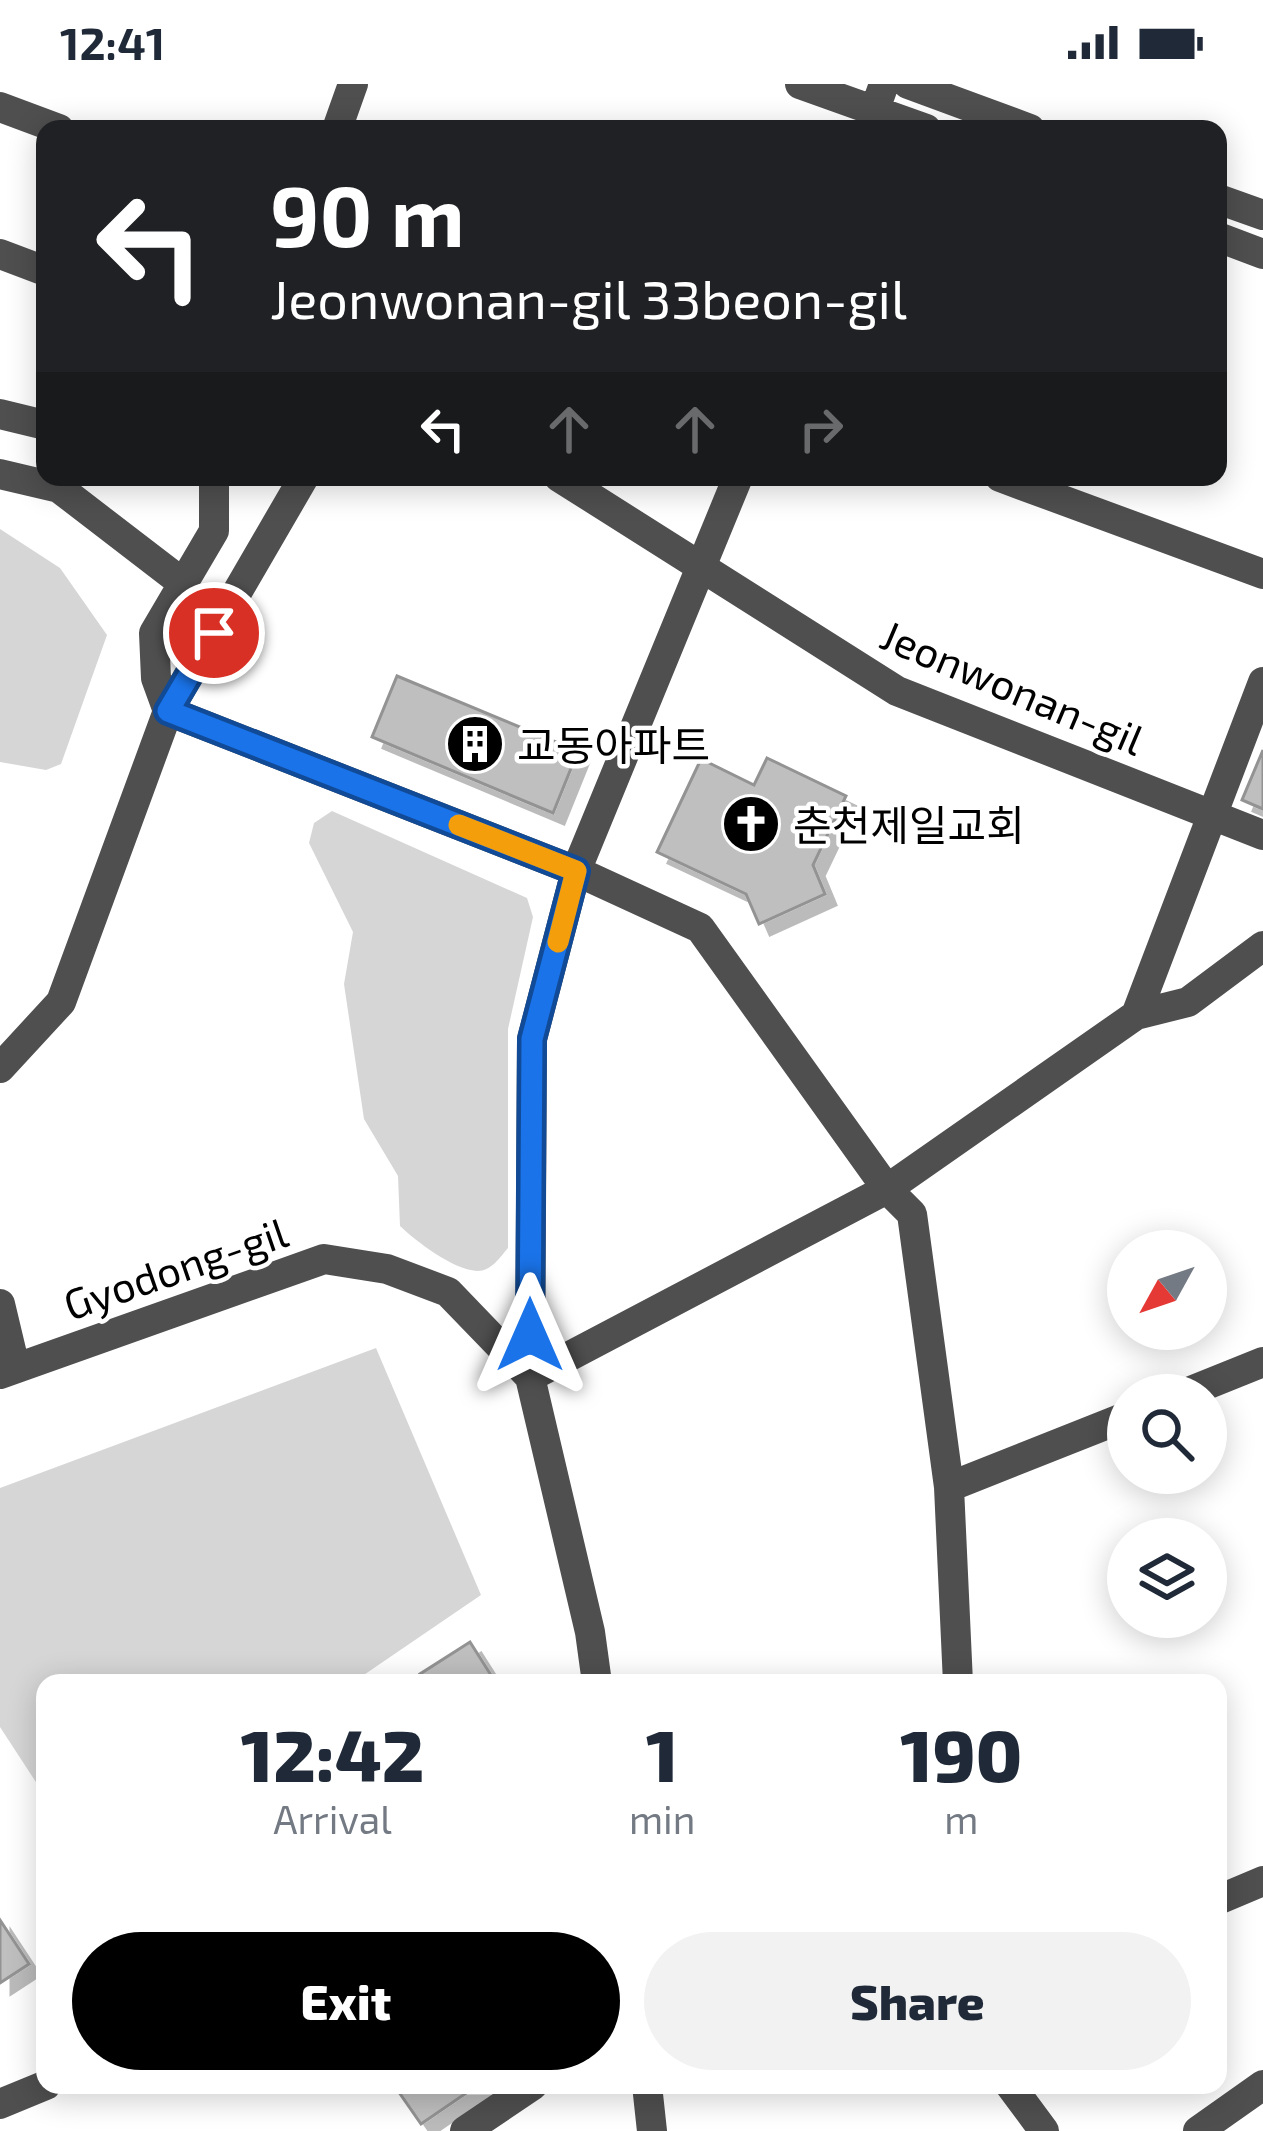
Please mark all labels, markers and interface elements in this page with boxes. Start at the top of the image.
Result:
text: 12:41 [60,15,165,69]
text: 90 m [270,163,465,264]
icon: left [72,168,228,324]
text: Jeonwonan-gil 33beon-gil [270,265,907,330]
icon: left [410,396,476,462]
icon: ahead [536,396,602,462]
icon: ahead [662,396,728,462]
icon: right [788,396,854,462]
pin [163,582,265,684]
icon: arrive [181,600,247,666]
street label: Jeonwonan-gil [874,608,1152,764]
building icon: 교동아파트 [444,713,506,775]
place label: 교동아파트 [517,719,710,769]
church icon: 춘천제일교회 [720,793,782,855]
place label: 춘천제일교회 [793,799,1025,849]
street label: Gyodong-gil [57,1205,294,1329]
north arrow [1107,1230,1227,1350]
map controls [1107,1230,1227,1638]
position arrow [467,1272,593,1398]
button: search [1107,1374,1227,1494]
button: layers [1107,1518,1227,1638]
text: 12:42 [241,1710,424,1796]
text: 1 [646,1710,678,1796]
text: 190 [900,1710,1022,1796]
text: Arrival [273,1795,392,1842]
text: min [629,1795,695,1842]
text: m [944,1795,978,1842]
button: Exit [72,1932,620,2070]
button: Share [644,1932,1191,2070]

